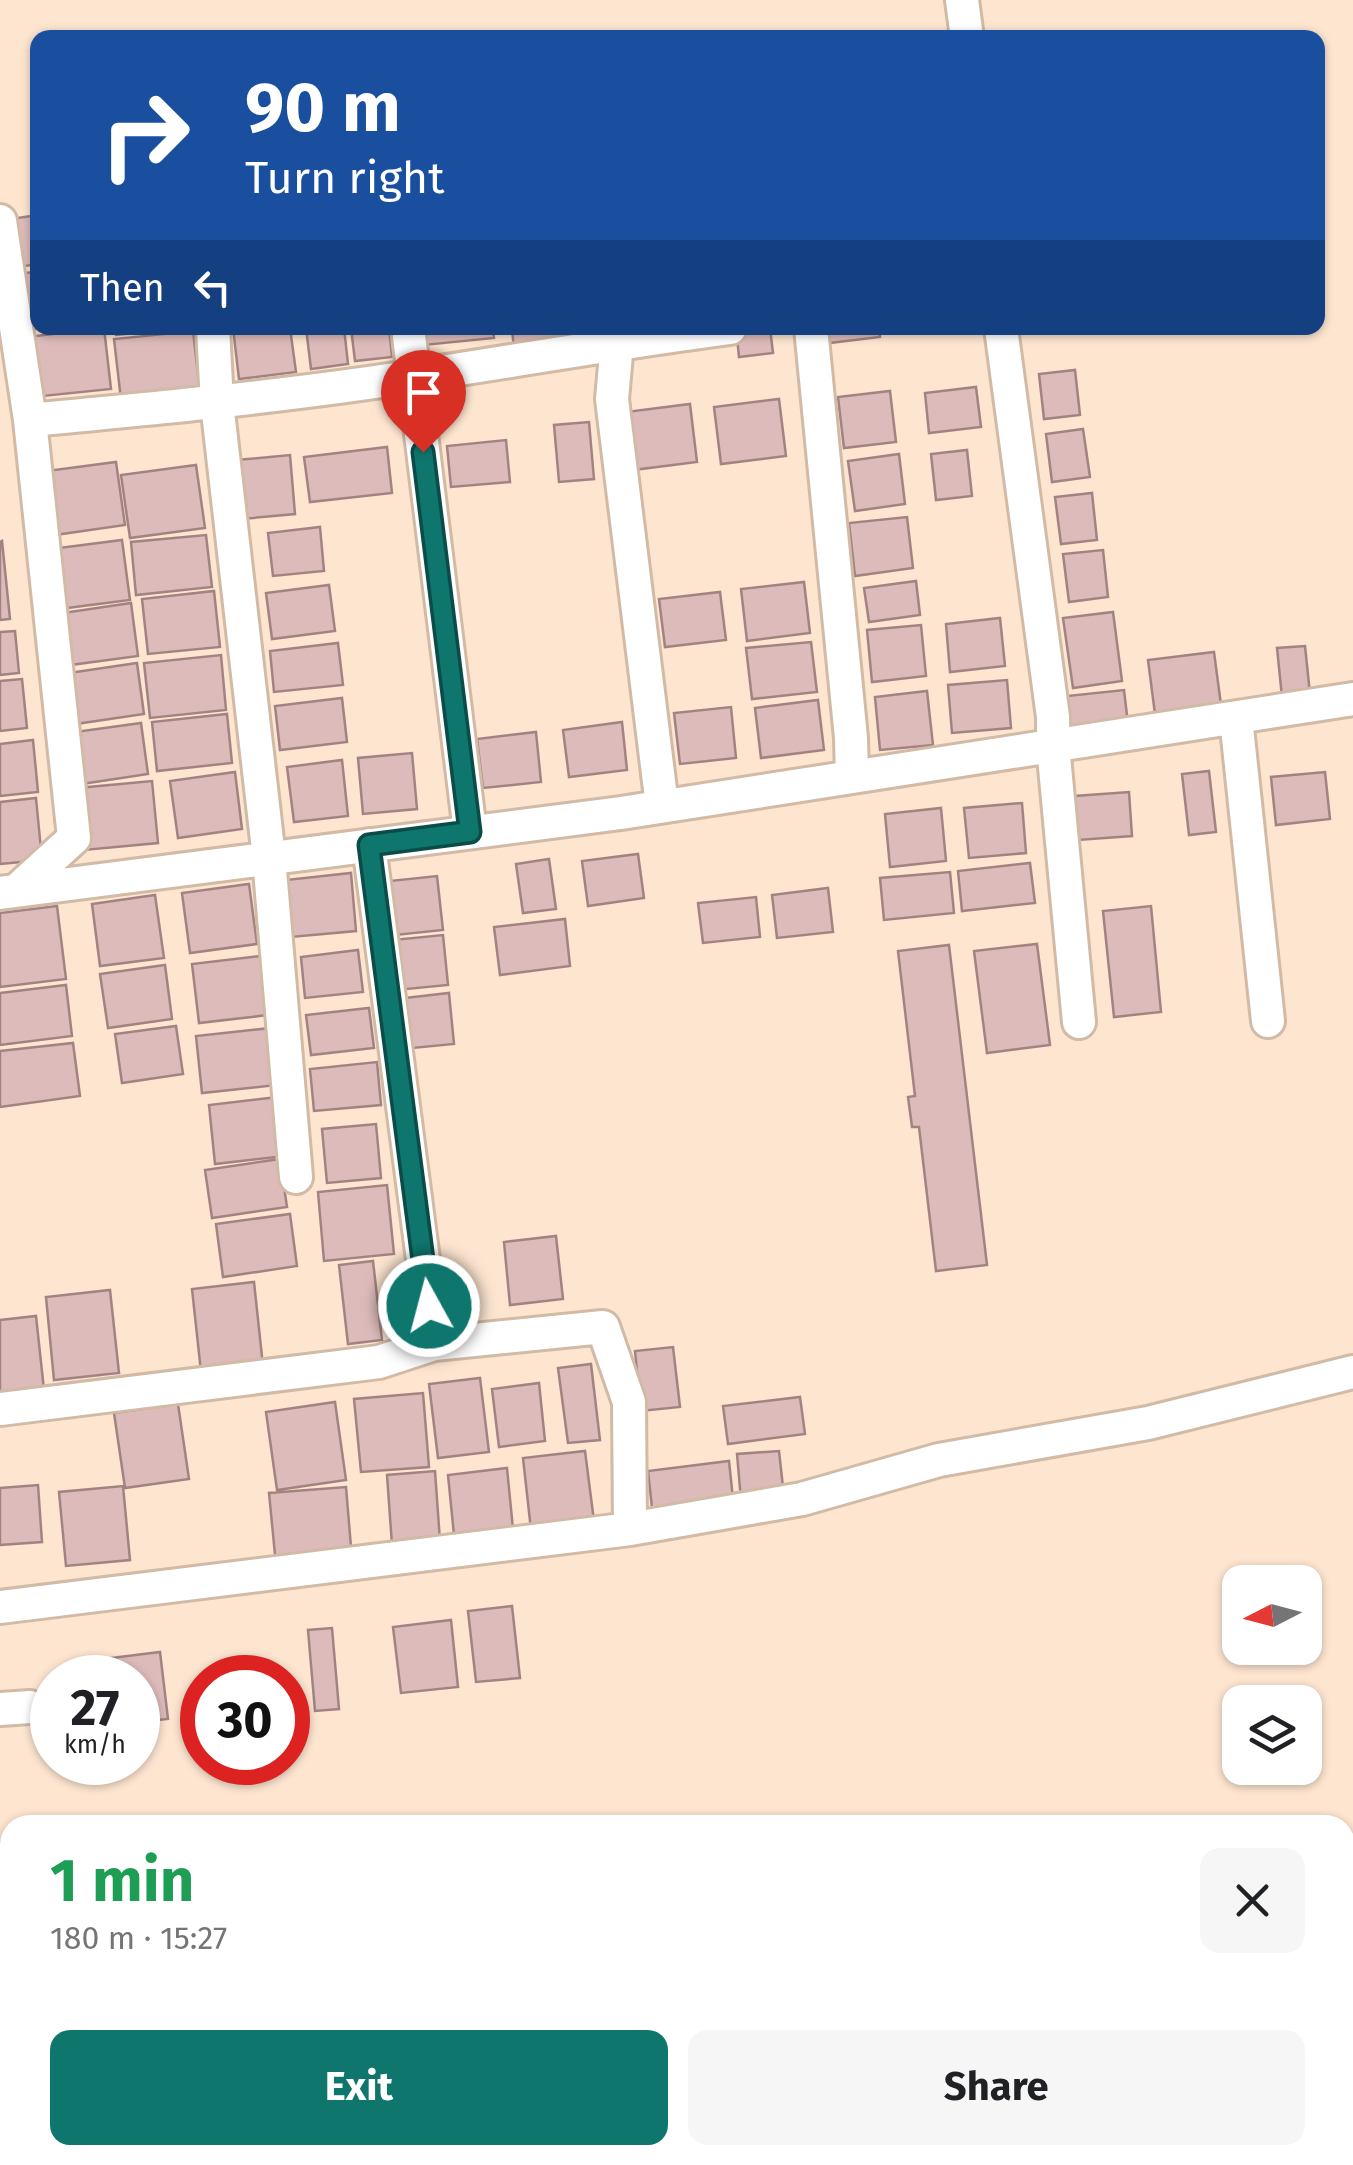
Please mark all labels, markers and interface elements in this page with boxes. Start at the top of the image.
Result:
text: 90 m [245,66,401,150]
icon: right [80,70,210,200]
text: Turn right [245,151,444,205]
icon: left [185,260,240,315]
text: Then [80,265,165,311]
pin [381,350,466,453]
icon: arrive [396,365,451,420]
position arrow [377,1254,481,1358]
north arrow [1222,1565,1322,1665]
map controls [1222,1565,1322,1785]
speed limit sign: 30 [180,1655,310,1785]
text: 27 [71,1678,119,1738]
button: layers [1222,1685,1322,1785]
text: km/h [64,1730,126,1760]
text: 1 min [50,1845,194,1917]
button: close [1200,1848,1305,1953]
text: 180 m · 15:27 [50,1919,227,1957]
button: Exit [50,2030,668,2145]
button: Share [688,2030,1305,2145]

